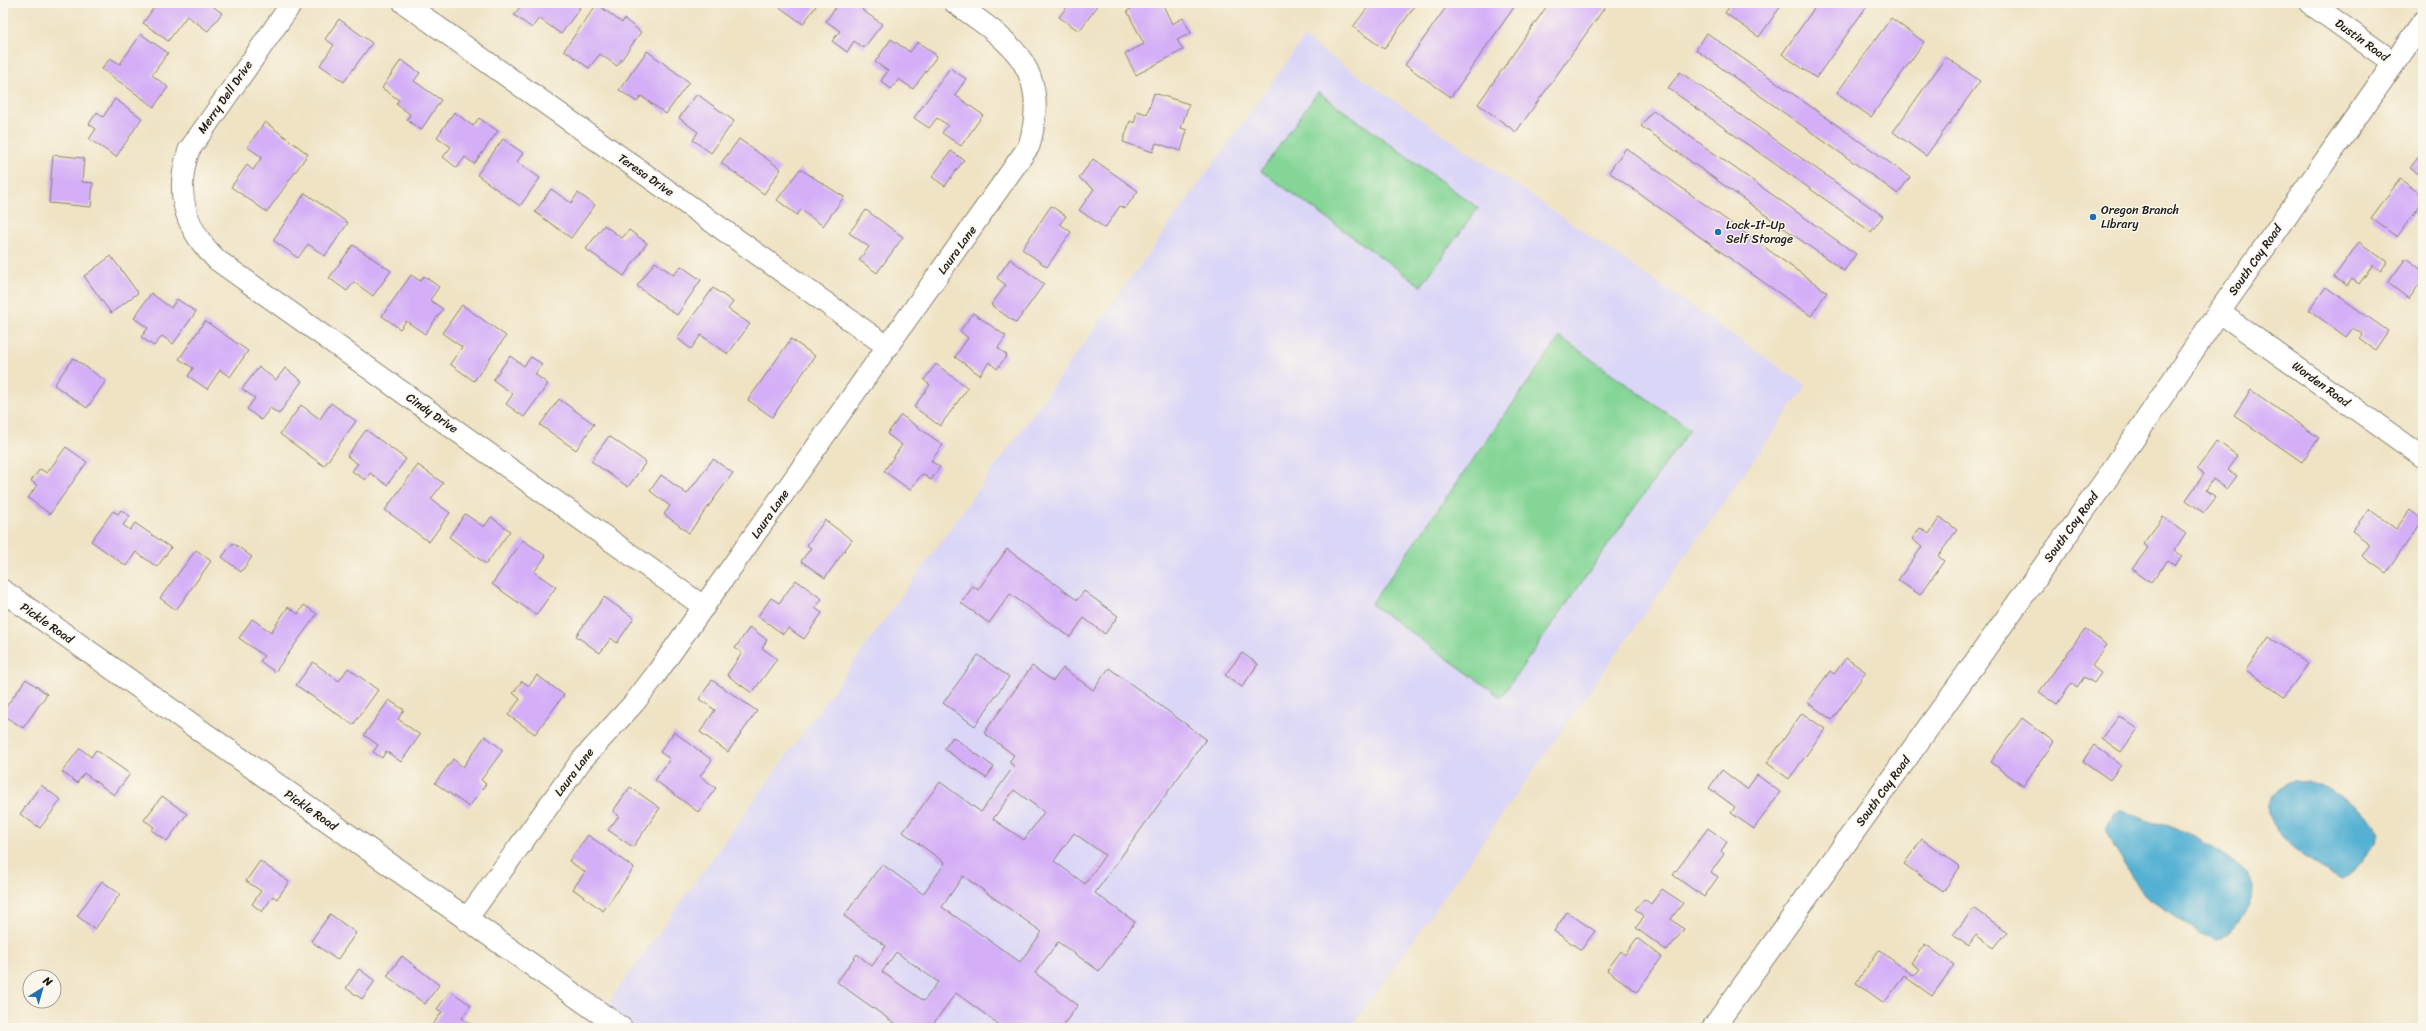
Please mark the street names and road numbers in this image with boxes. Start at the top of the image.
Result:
street label: Dustin Road [2330,13,2395,68]
street label: Merry Dell Drive [191,56,259,138]
street label: Teresa Drive [613,147,679,203]
street label: South Coy Road [2222,218,2289,300]
street label: Laura Lane [932,221,982,279]
street label: Worden Road [2287,355,2356,414]
street label: Cindy Drive [401,387,463,439]
street label: Laura Lane [745,485,795,543]
street label: South Coy Road [2038,486,2105,567]
street label: Pickle Road [16,596,80,651]
street label: Laura Lane [548,743,600,801]
street label: South Coy Road [1850,750,1917,831]
street label: Pickle Road [280,783,344,838]

